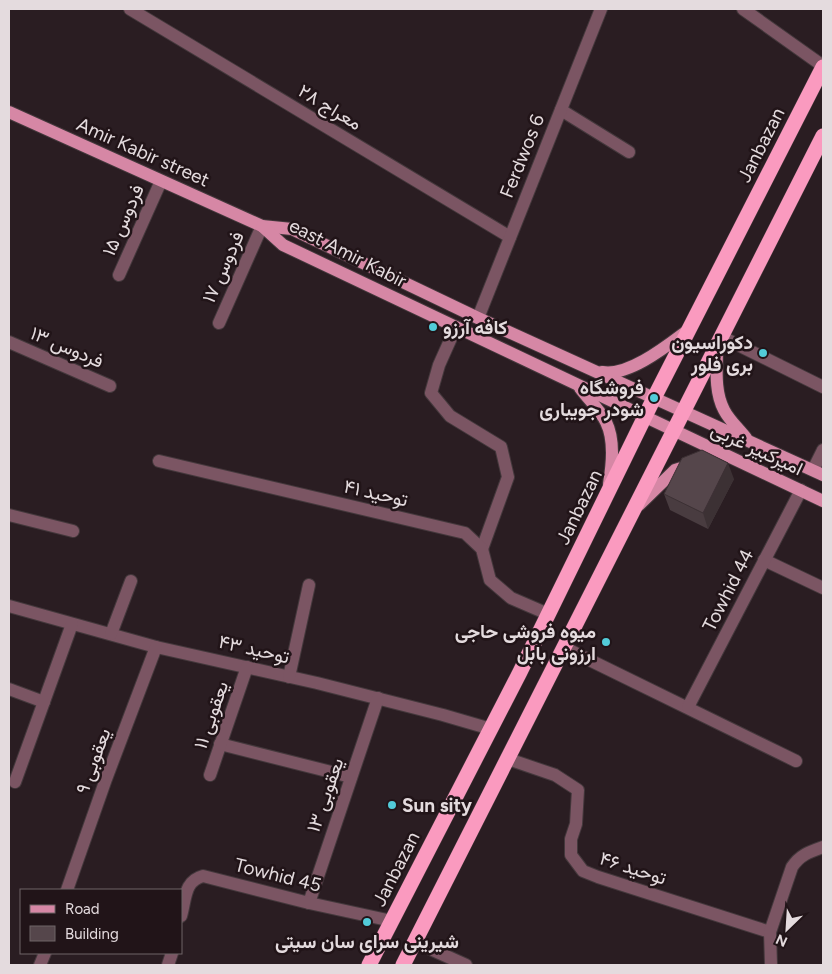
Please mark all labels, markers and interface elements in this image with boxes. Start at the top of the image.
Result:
street label: معراج ۲۸ [294,79,366,136]
street label: Janbazan [732,104,790,186]
street label: Ferdwos 6 [495,111,549,201]
street label: Amir Kabir street [73,112,213,192]
street label: فردوس ۱۵ [97,181,149,259]
street label: east Amir Kabir [286,214,411,293]
street label: فردوس ۱۷ [197,228,249,306]
place label: کافه آرزو [443,316,508,340]
street label: فردوس ۱۳ [27,321,107,373]
marker: کافه آرزو [427,321,439,333]
place label: دکوراسیون بری فلور [671,331,753,377]
marker: دکوراسیون بری فلور [757,347,769,359]
place label: فروشگاه شودر جویباری [539,376,644,422]
marker: فروشگاه شودر جویباری [648,392,660,404]
street label: امیرکبیر غربی [707,418,807,480]
street label: Janbazan [551,466,607,548]
street label: توحید ۴۱ [342,474,410,512]
street label: Towhid 44 [697,545,759,635]
place label: میوه فروشی حاجی ارزونی بابل [455,620,596,666]
street label: توحید ۴۳ [216,630,292,668]
marker: میوه فروشی حاجی ارزونی بابل [600,636,612,648]
street label: یعقوبی ۱۱ [189,678,233,752]
street label: یعقوبی ۹ [71,725,115,797]
street label: یعقوبی ۱۳ [302,755,348,835]
place label: Sun sity [402,794,472,817]
marker: Sun sity [386,799,398,811]
street label: Janbazan [367,828,425,910]
street label: توحید ۴۶ [597,846,669,890]
street label: Towhid 45 [232,853,324,897]
legend [20,889,182,954]
text: Road [65,900,100,918]
north arrow [762,904,812,954]
marker: شیرینی سرای سان سیتی [361,916,373,928]
text: Building [65,925,119,943]
place label: شیرینی سرای سان سیتی [275,930,459,954]
text: N [773,930,790,950]

